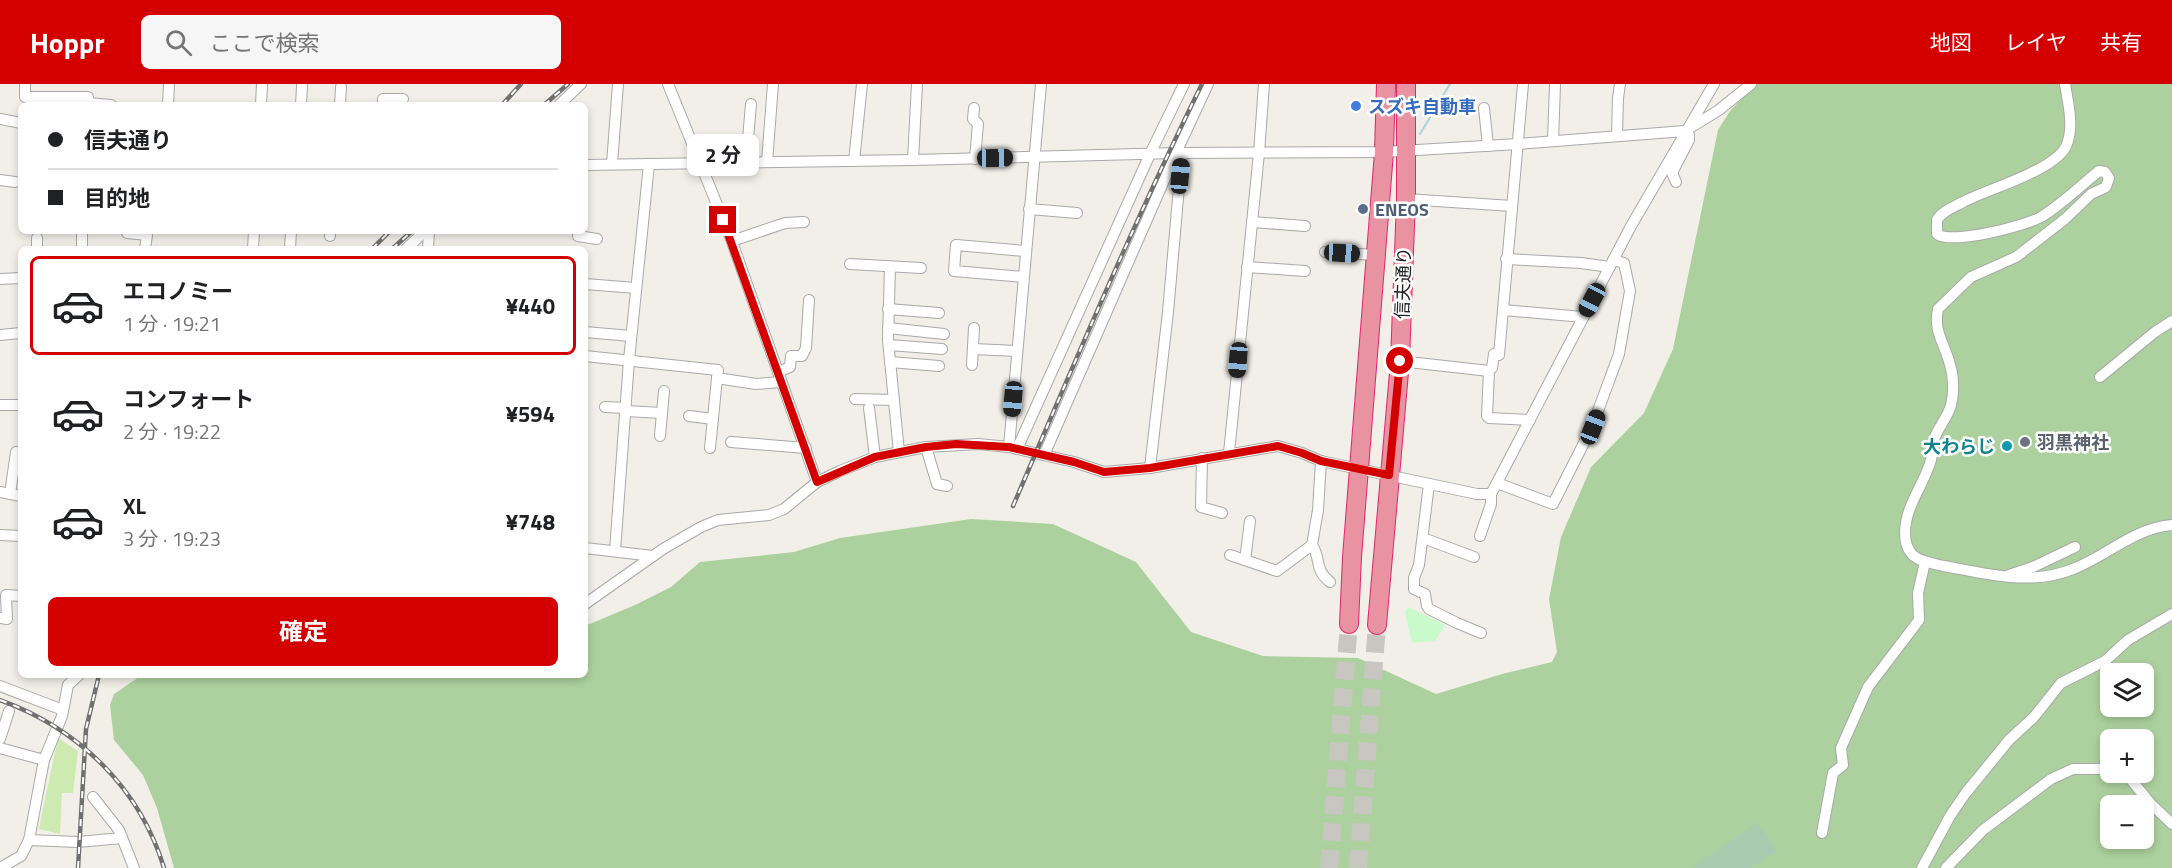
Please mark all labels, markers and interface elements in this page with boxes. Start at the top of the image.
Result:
search box [141,15,561,69]
text: Hoppr [30,21,105,64]
icon: search [162,26,195,59]
text: ここで検索 [210,26,320,60]
text: 地図 [1930,26,1972,58]
text: レイヤ [2005,26,2067,58]
text: 共有 [2100,26,2142,58]
place label: スズキ自動車 [1368,93,1476,120]
marker: スズキ自動車 [1349,99,1363,113]
text: 信夫通り [84,123,172,157]
callout: 2 分 [687,133,759,175]
text: 2 分 [705,139,741,170]
car [977,149,1013,167]
car [1169,157,1191,195]
text: 目的地 [84,181,150,215]
place label: ENEOS [1375,196,1429,223]
marker: ENEOS [1356,202,1370,216]
route end [709,206,736,233]
car [1324,243,1360,263]
street label: 信夫通り [1388,247,1418,319]
text: エコノミー [123,274,233,308]
icon: car [51,279,105,333]
car [1576,280,1608,320]
text: ¥440 [506,289,555,323]
text: 1 分 · 19:21 [123,308,221,339]
car [1227,341,1249,379]
route start [1386,347,1413,374]
car [1002,380,1024,418]
text: コンフォート [123,382,254,416]
icon: car [51,387,105,441]
text: ¥594 [506,397,555,431]
car [1578,407,1608,447]
text: 2 分 · 19:22 [123,416,221,447]
place label: 羽黒神社 [2037,429,2109,456]
place label: 大わらじ [1923,433,1995,460]
marker: 羽黒神社 [2018,435,2032,449]
marker: 大わらじ [2000,439,2014,453]
text: XL [123,489,146,523]
icon: car [51,495,105,549]
text: ¥748 [506,505,555,539]
text: 3 分 · 19:23 [123,523,221,554]
button: 確定 [48,597,558,666]
map controls [2100,663,2154,849]
button: layers [2100,663,2154,717]
button: + [2100,729,2154,783]
button: − [2100,795,2154,849]

